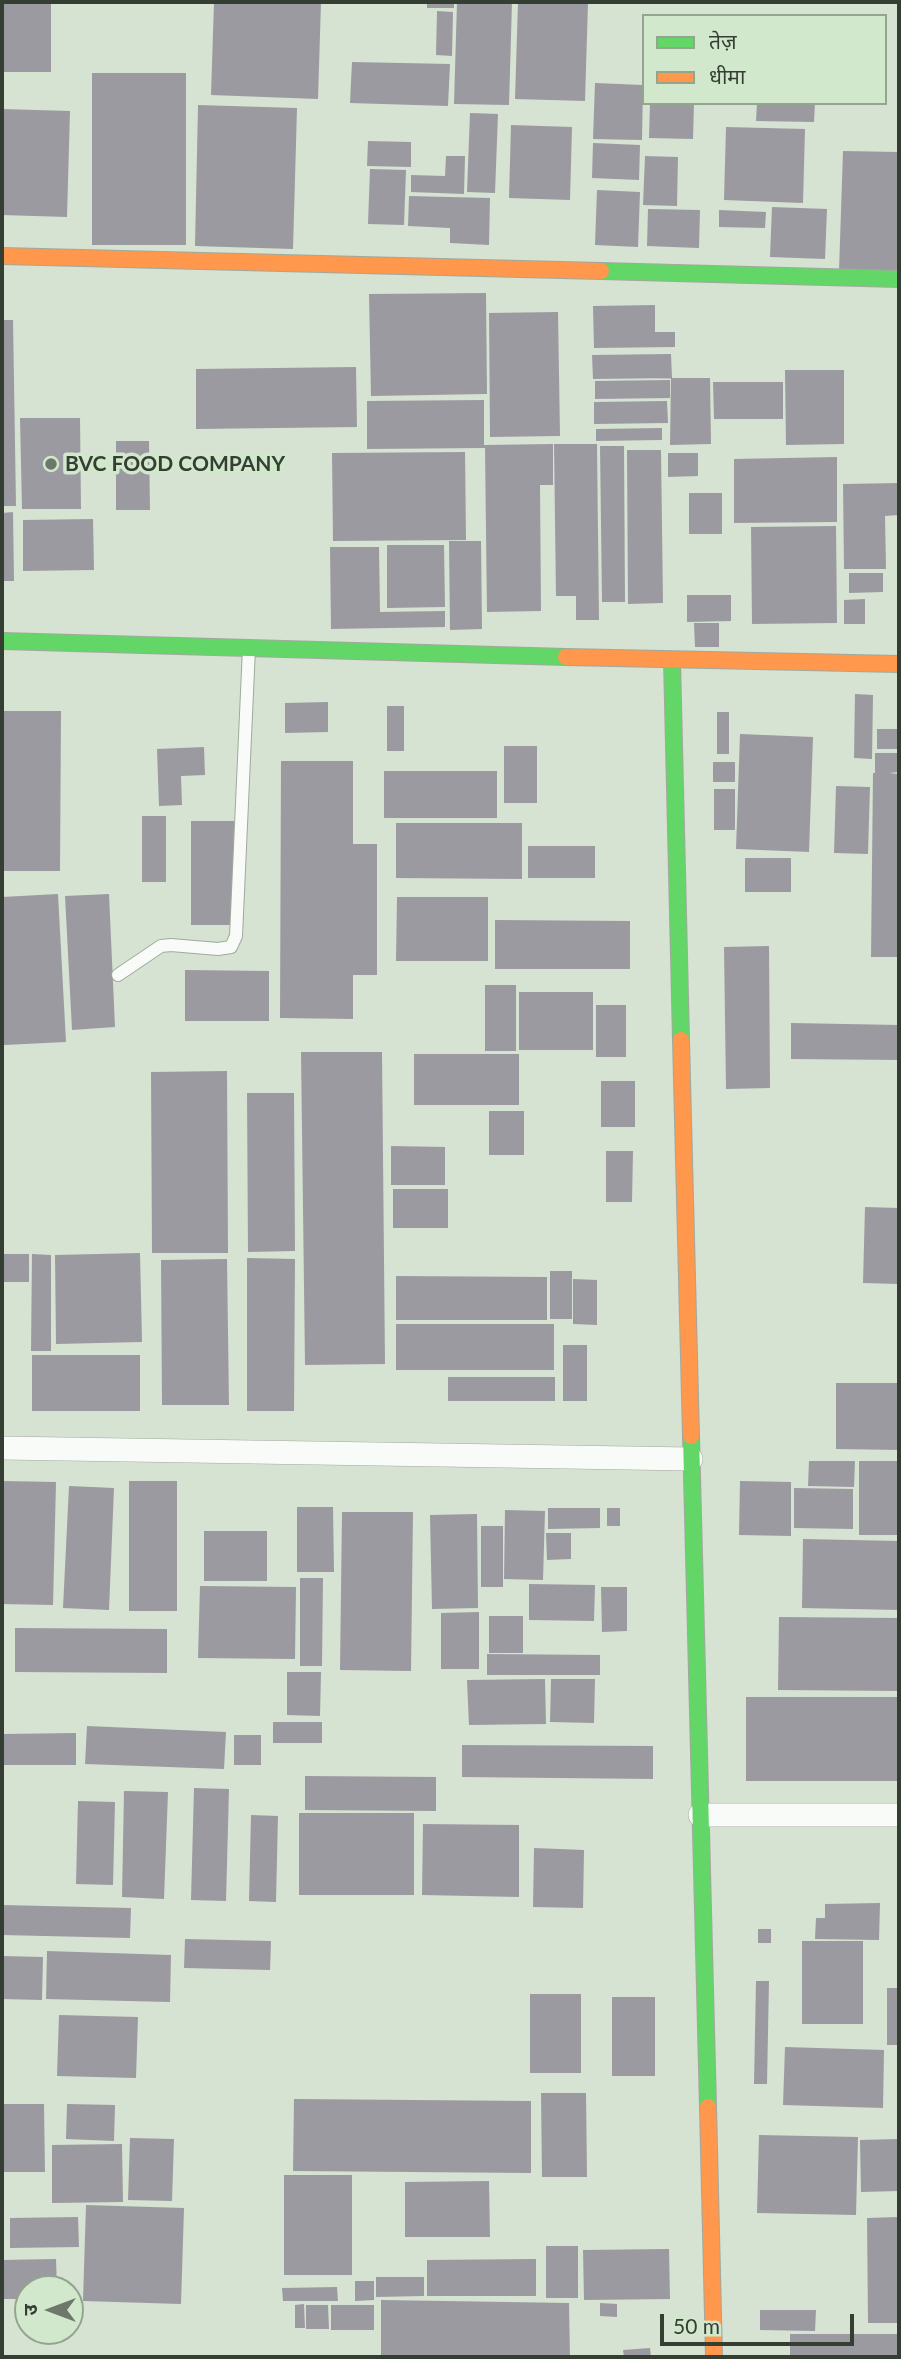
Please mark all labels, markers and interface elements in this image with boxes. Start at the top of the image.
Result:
legend [642,14,887,105]
text: तेज़ [709,28,737,53]
text: धीमा [709,63,745,88]
place label: BVC FOOD COMPANY [65,451,285,477]
marker: BVC FOOD COMPANY [43,456,59,472]
north arrow [14,2275,84,2345]
scale bar [663,2300,857,2344]
text: उ [18,2304,41,2316]
text: 50 m [673,2313,720,2338]

